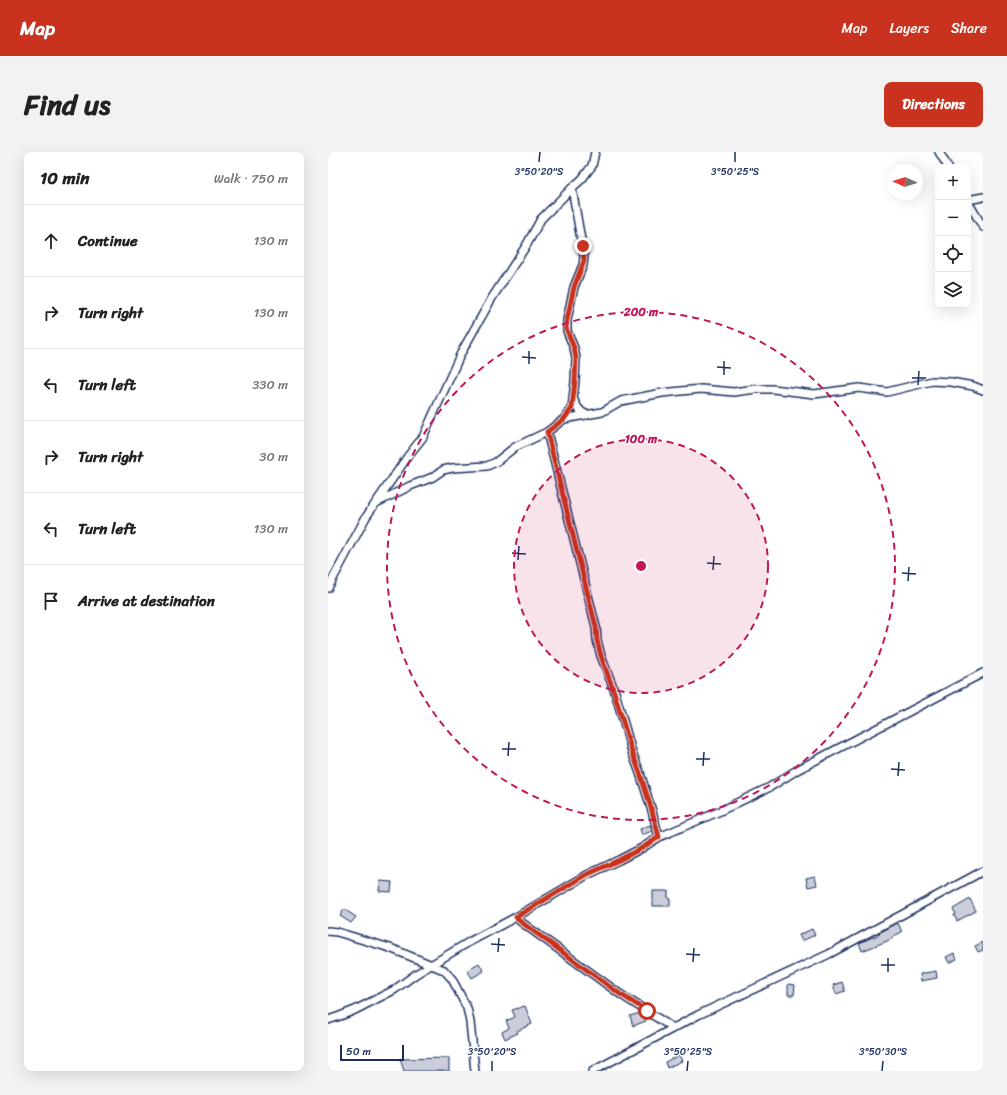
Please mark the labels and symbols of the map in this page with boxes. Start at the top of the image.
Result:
text: 3°50'20"S [515,163,564,181]
text: 3°50'25"S [711,163,760,181]
north arrow [887,164,923,200]
route end [574,237,592,255]
text: 200 m [623,301,659,323]
text: 100 m [625,428,658,450]
centre of rings [634,559,648,573]
route start [638,1002,656,1020]
scale bar [340,1043,404,1062]
text: 3°50'20"S [468,1043,517,1061]
text: 3°50'25"S [664,1043,713,1061]
text: 3°50'30"S [859,1043,908,1061]

